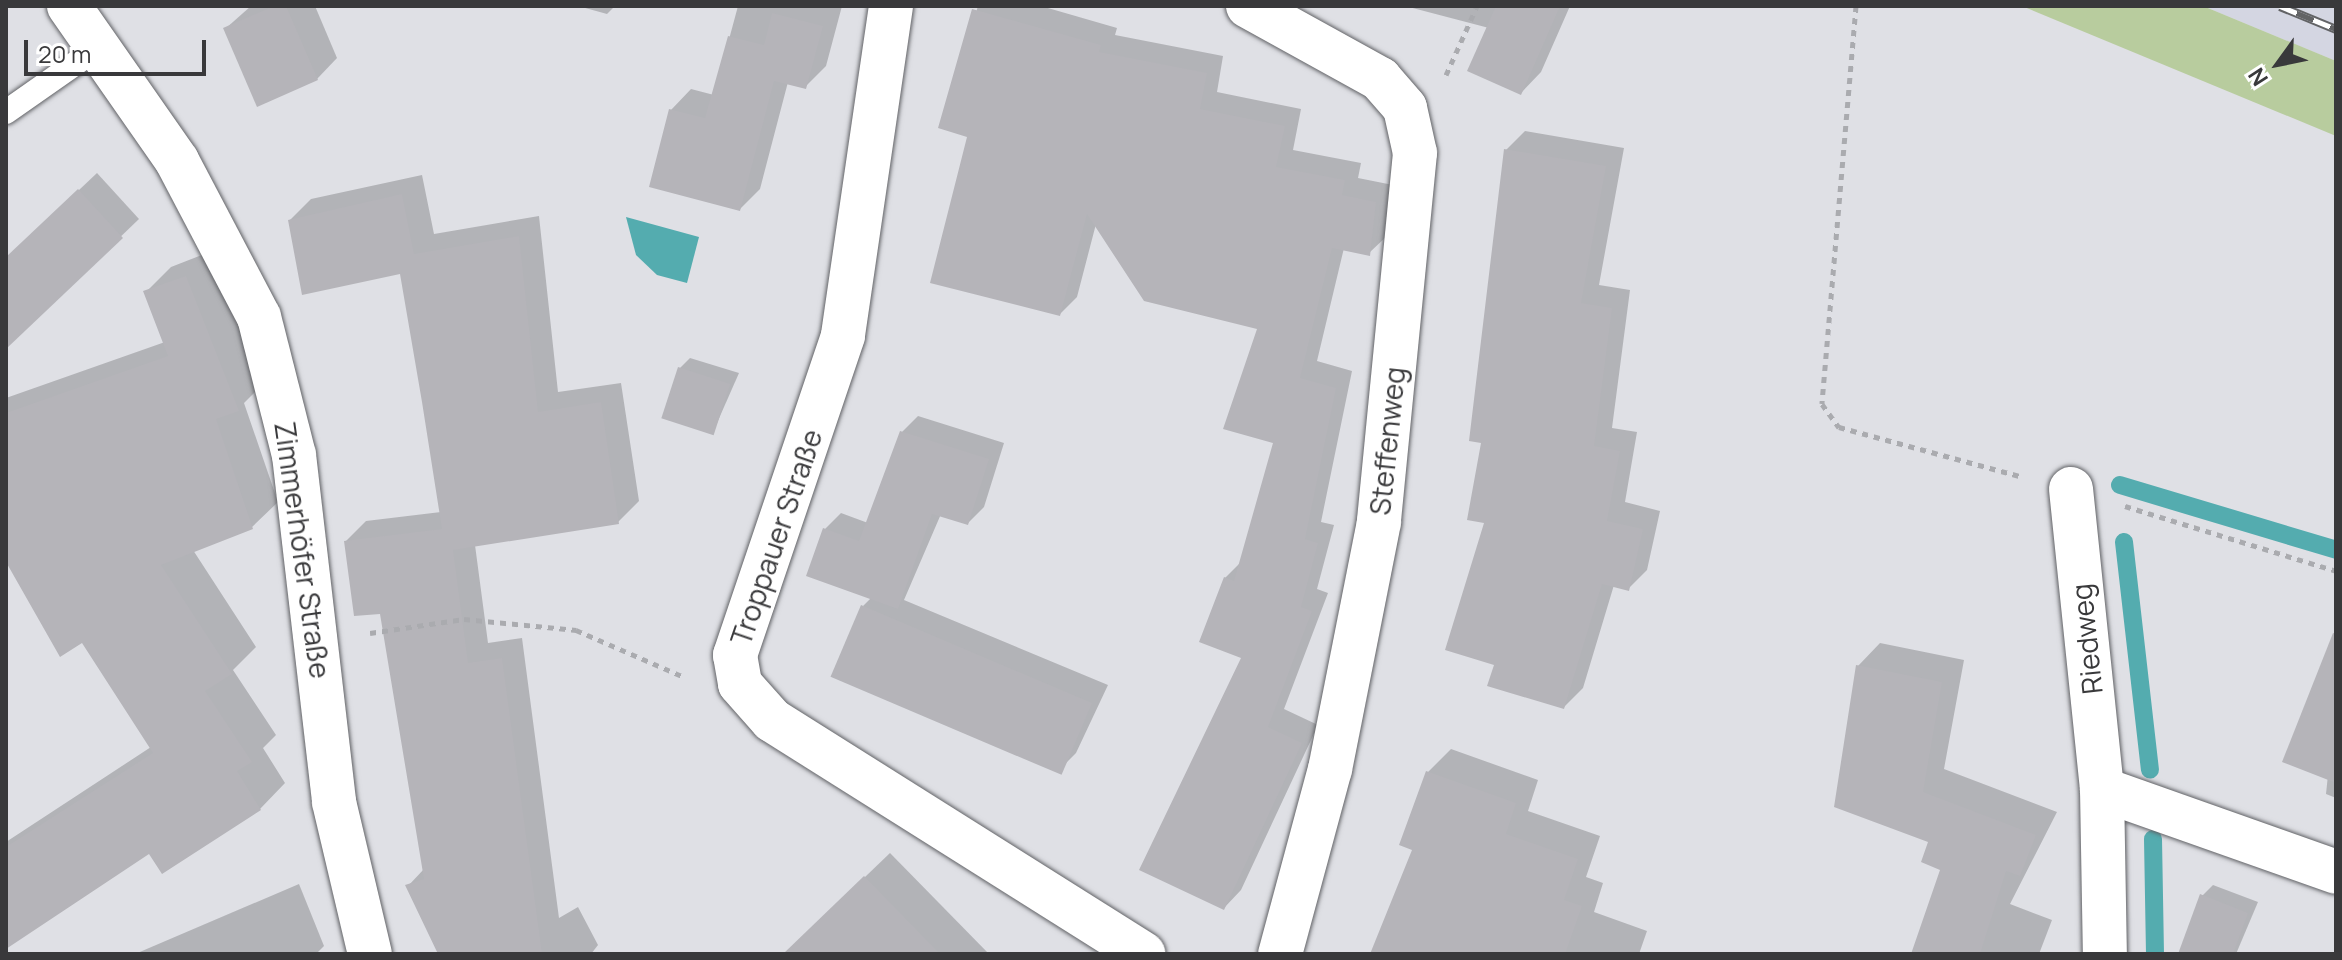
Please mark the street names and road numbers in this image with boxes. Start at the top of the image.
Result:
street label: Steffenweg [1363,365,1411,517]
street label: Zimmerhöfer Straße [268,419,338,681]
street label: Troppauer Straße [723,425,829,649]
street label: Riedweg [2063,582,2109,696]

